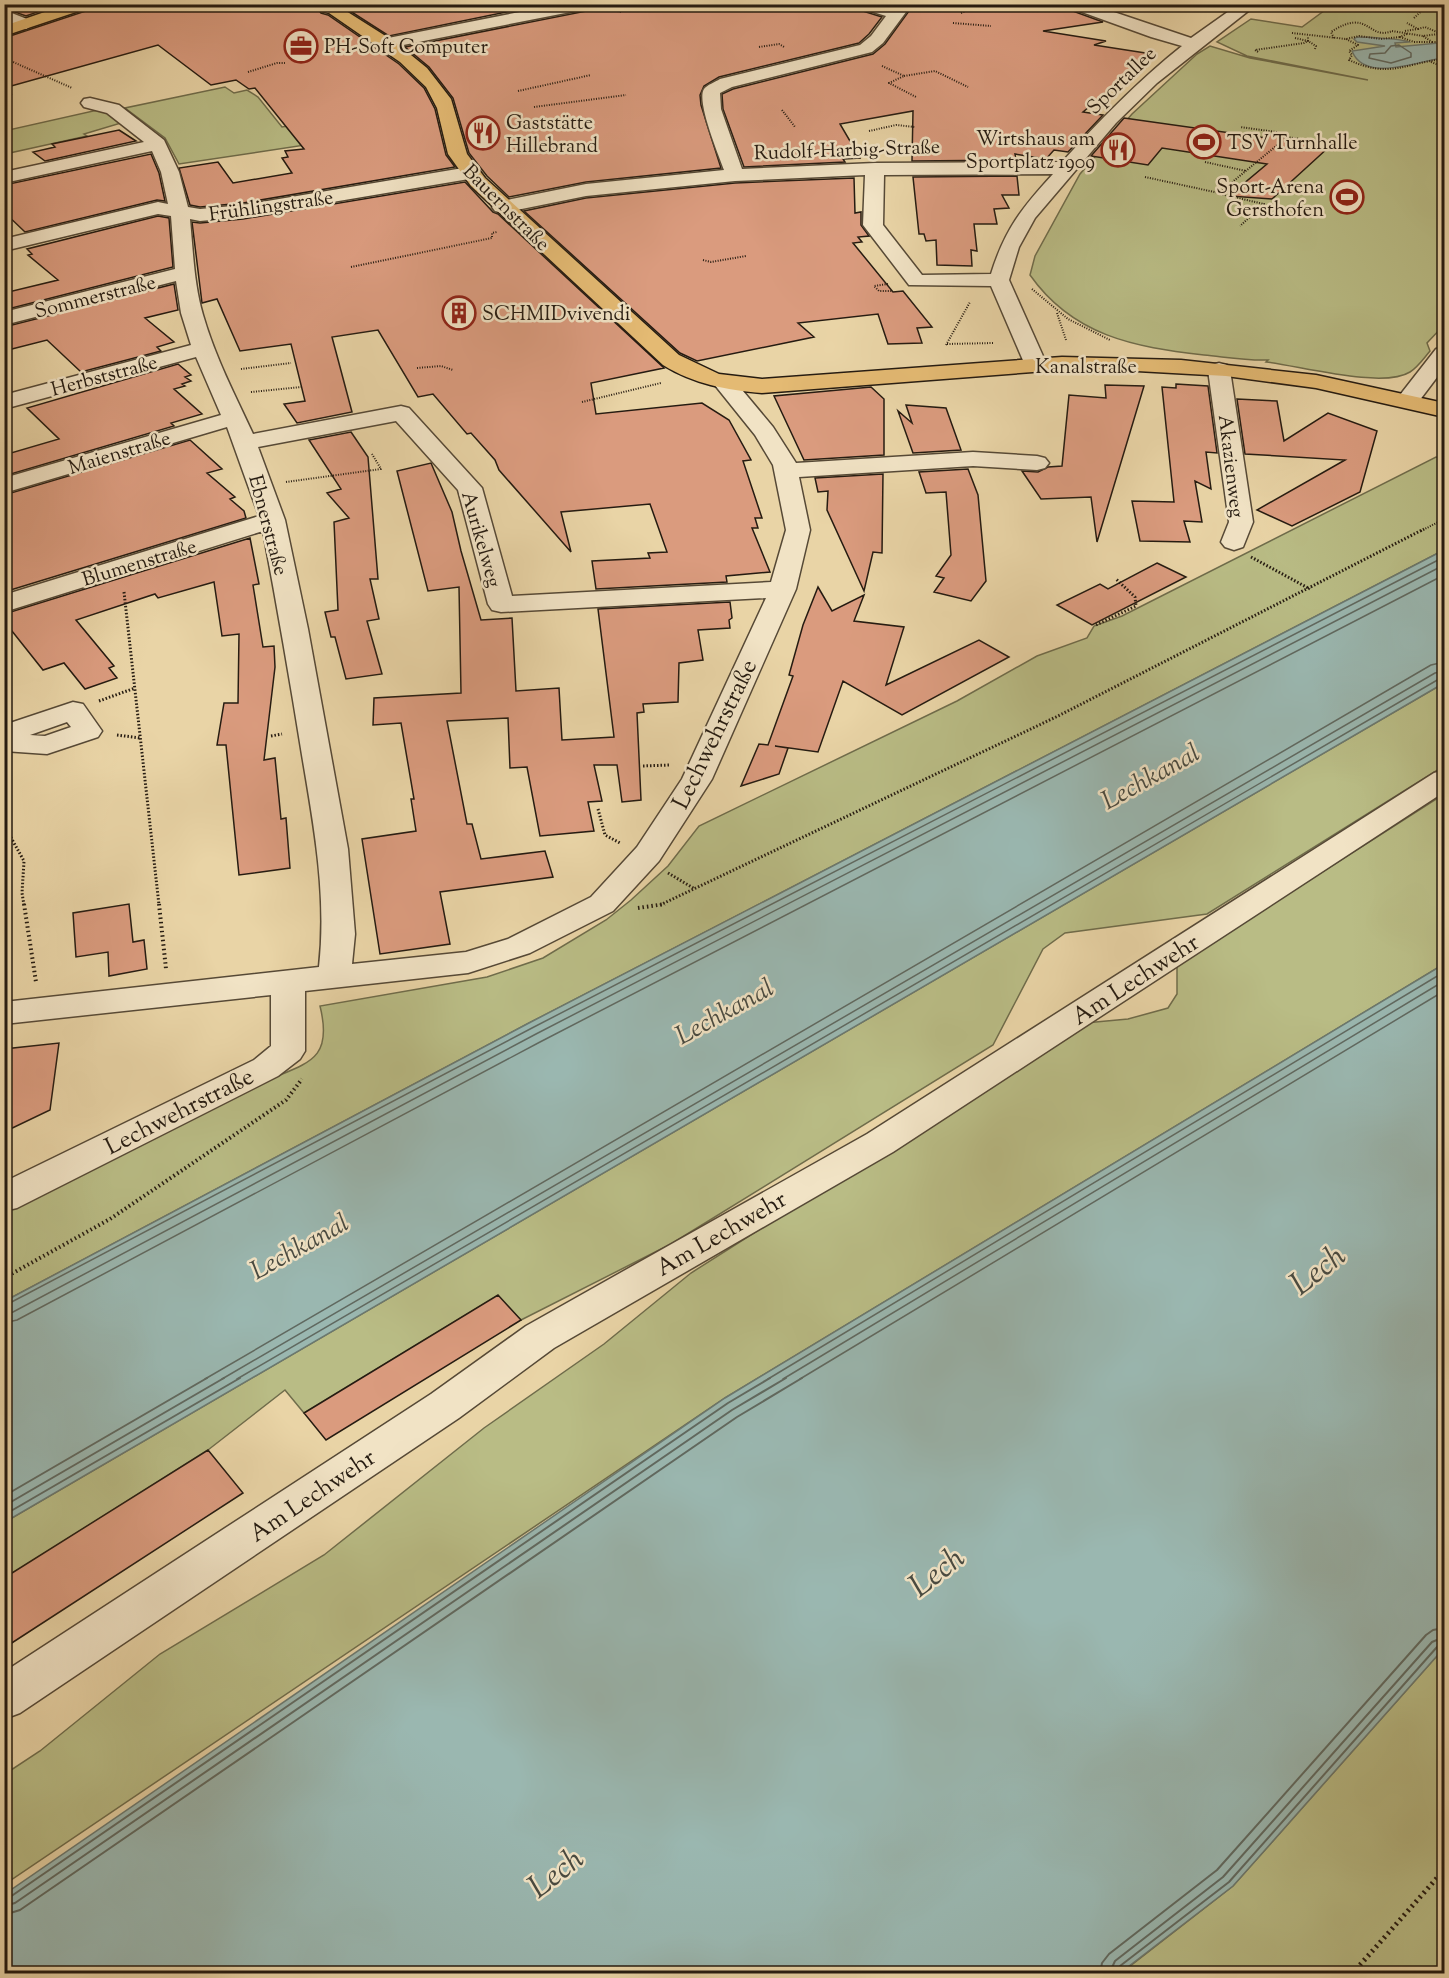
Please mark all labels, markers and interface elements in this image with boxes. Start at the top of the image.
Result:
office icon: PH-Soft Computer [283,28,319,64]
place label: PH-Soft Computer [324,34,488,63]
street label: Sportallee [1081,41,1164,122]
place label: Gaststätte Hillebrand [506,110,598,162]
restaurant icon: Gaststätte Hillebrand [465,115,501,151]
sports icon: TSV Turnhalle [1186,124,1222,160]
place label: Wirtshaus am Sportplatz 1909 [966,126,1095,178]
place label: TSV Turnhalle [1227,130,1357,159]
restaurant icon: Wirtshaus am Sportplatz 1909 [1100,132,1136,168]
street label: Rudolf-Harbig-Straße [753,134,941,169]
street label: Bauernstraße [455,159,555,259]
place label: Sport-Arena Gersthofen [1216,174,1324,226]
sports icon: Sport-Arena Gersthofen [1329,179,1365,215]
street label: Frühlingstraße [207,184,335,231]
street label: Sommerstraße [32,269,159,327]
building icon: SCHMIDvivendi [441,295,477,331]
place label: SCHMIDvivendi [482,301,631,330]
street label: Herbststraße [48,349,161,406]
street label: Kanalstraße [1035,354,1137,383]
street label: Akazienweg [1209,413,1250,520]
street label: Maienstraße [65,425,174,484]
street label: Ebnerstraße [239,472,294,579]
street label: Aurikelweg [452,488,507,591]
street label: Blumenstraße [79,533,200,596]
street label: Lechwehrstraße [665,654,767,816]
water label: Lechkanal [1095,736,1208,821]
street label: Am Lechwehr [1066,927,1207,1035]
water label: Lechkanal [669,971,782,1056]
street label: Lechwehrstraße [100,1061,260,1165]
street label: Am Lechwehr [650,1184,794,1286]
water label: Lechkanal [244,1206,357,1291]
water label: Lech [1281,1234,1357,1308]
street label: Am Lechwehr [243,1442,383,1552]
water label: Lech [900,1536,976,1610]
water label: Lech [519,1837,595,1911]

